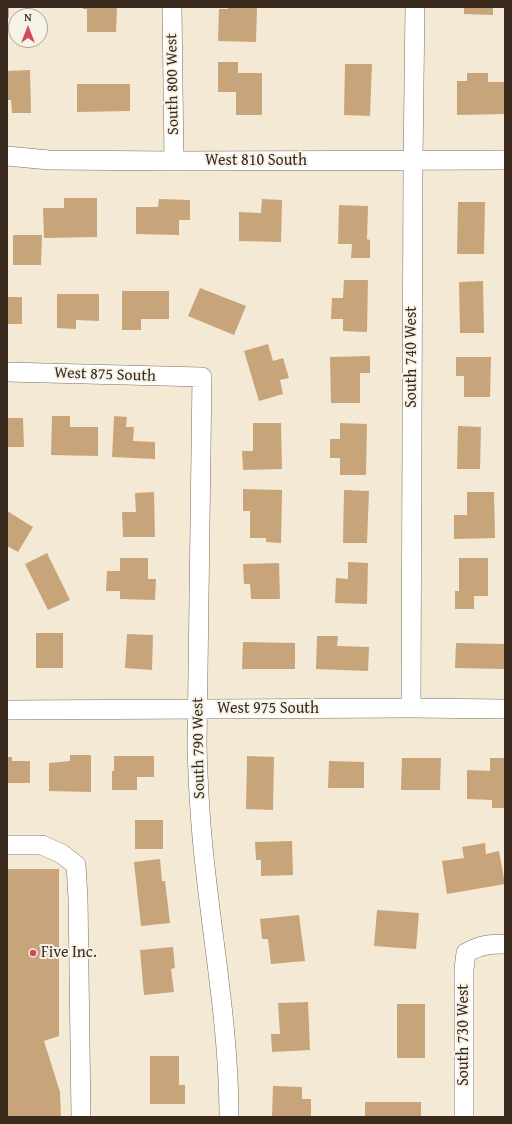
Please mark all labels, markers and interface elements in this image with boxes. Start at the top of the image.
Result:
north arrow [8,8,48,48]
text: N [24,9,32,25]
street label: South 800 West [163,33,183,135]
street label: West 810 South [205,151,307,171]
street label: South 740 West [402,306,422,408]
street label: West 875 South [54,364,156,386]
street label: South 790 West [189,697,209,799]
street label: West 975 South [217,699,319,719]
place label: Five Inc. [41,943,97,963]
marker: Five Inc. [28,948,38,958]
street label: South 730 West [454,984,474,1086]

